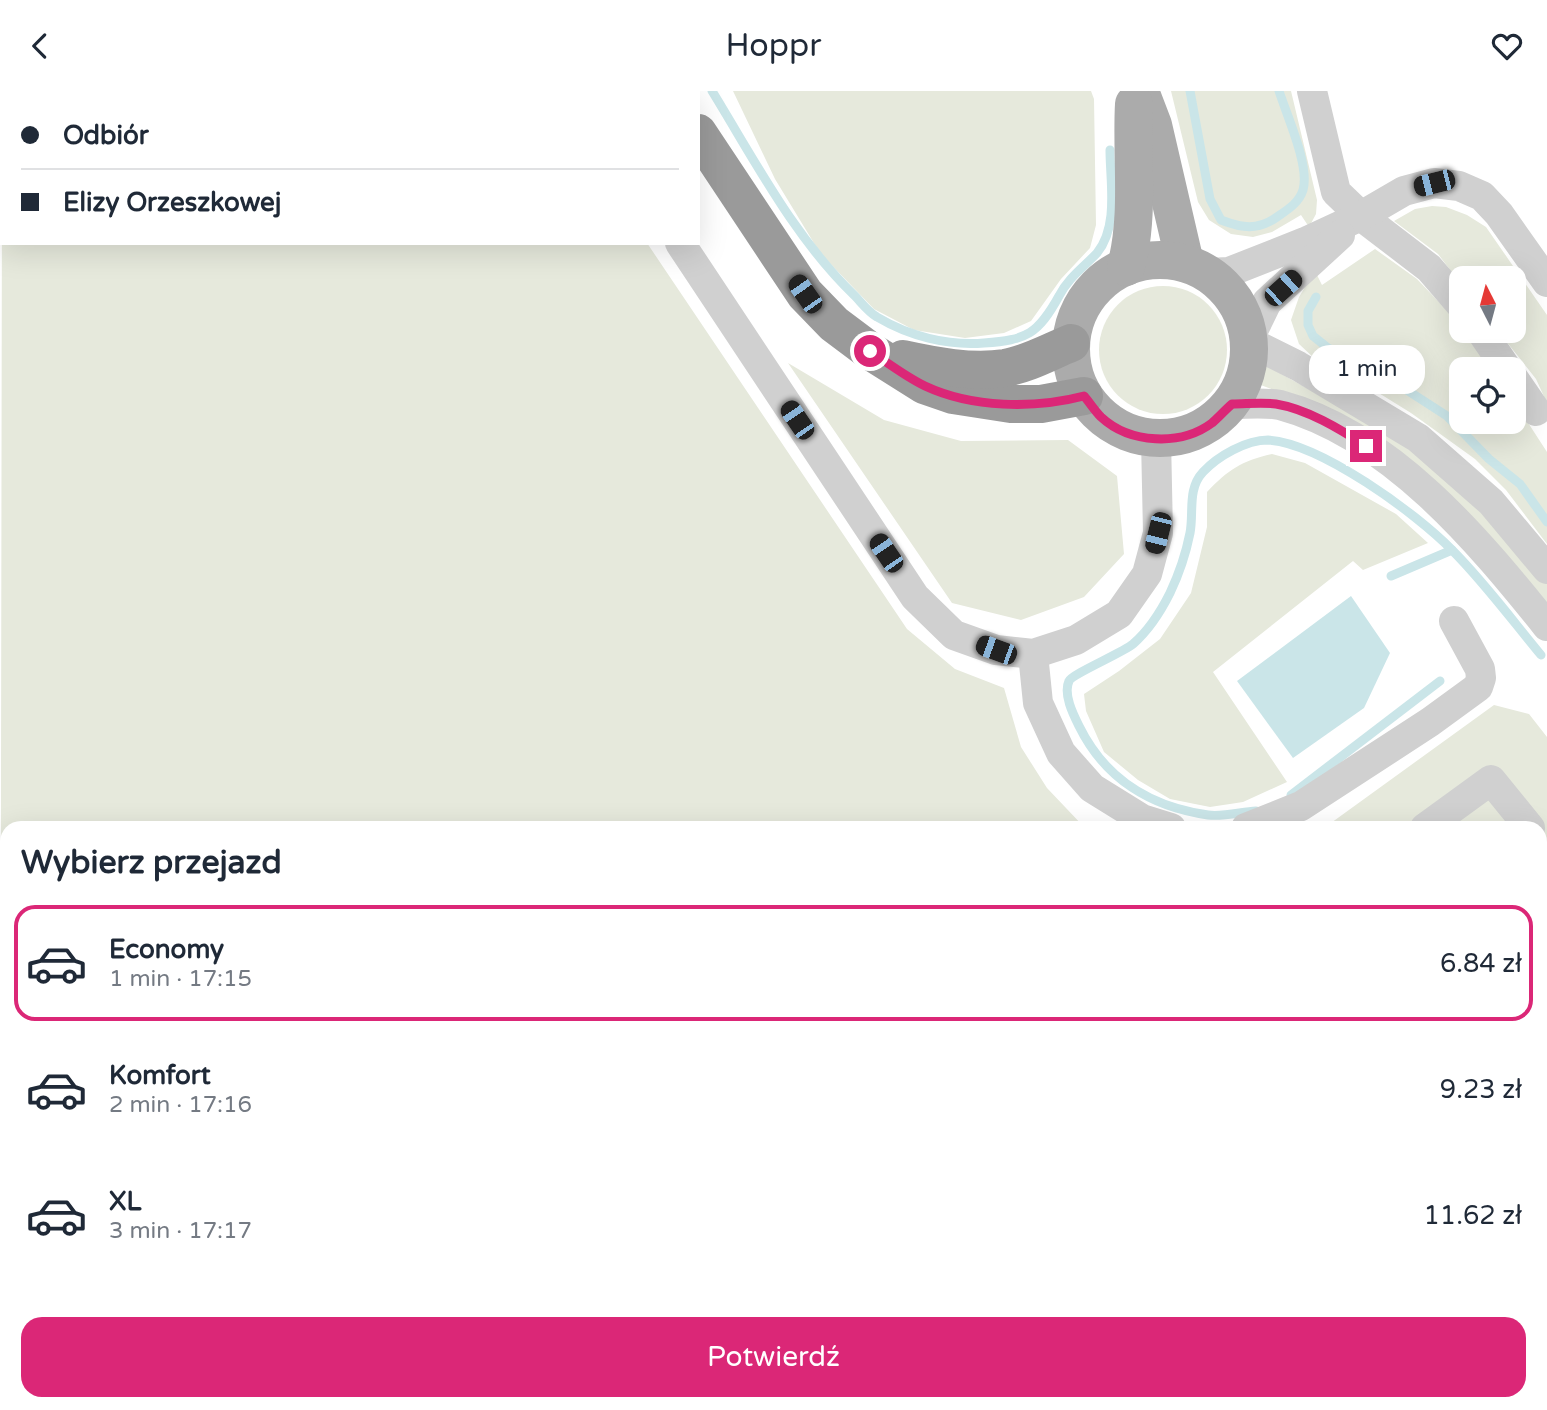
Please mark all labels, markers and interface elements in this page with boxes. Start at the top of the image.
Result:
icon: back [21,27,59,65]
text: Hoppr [726,27,821,65]
icon: heart [1488,27,1526,65]
text: Odbiór [63,120,149,151]
car [1412,168,1457,198]
text: Elizy Orzeszkowej [63,187,281,218]
car [1261,266,1306,310]
north arrow [1449,266,1526,343]
map controls [1449,266,1526,434]
car [785,271,826,317]
route start [854,335,886,367]
callout: 1 min [1308,345,1424,393]
text: 1 min [1336,355,1398,383]
button: locate [1449,357,1526,434]
car [777,397,818,443]
route end [1350,430,1382,462]
car [1143,510,1174,556]
car [866,530,907,576]
car [973,633,1020,667]
text: Wybierz przejazd [21,844,282,882]
icon: car [25,932,88,995]
text: Economy [109,934,224,965]
text: 6.84 zł [1440,948,1522,979]
text: 1 min · 17:15 [109,965,252,993]
icon: car [25,1058,88,1121]
text: Komfort [109,1060,211,1091]
text: 9.23 zł [1440,1074,1522,1105]
text: 2 min · 17:16 [109,1091,252,1119]
icon: car [25,1184,88,1247]
text: XL [109,1186,141,1217]
text: 11.62 zł [1423,1200,1522,1231]
text: 3 min · 17:17 [109,1217,252,1245]
button: Potwierdź [21,1317,1526,1397]

